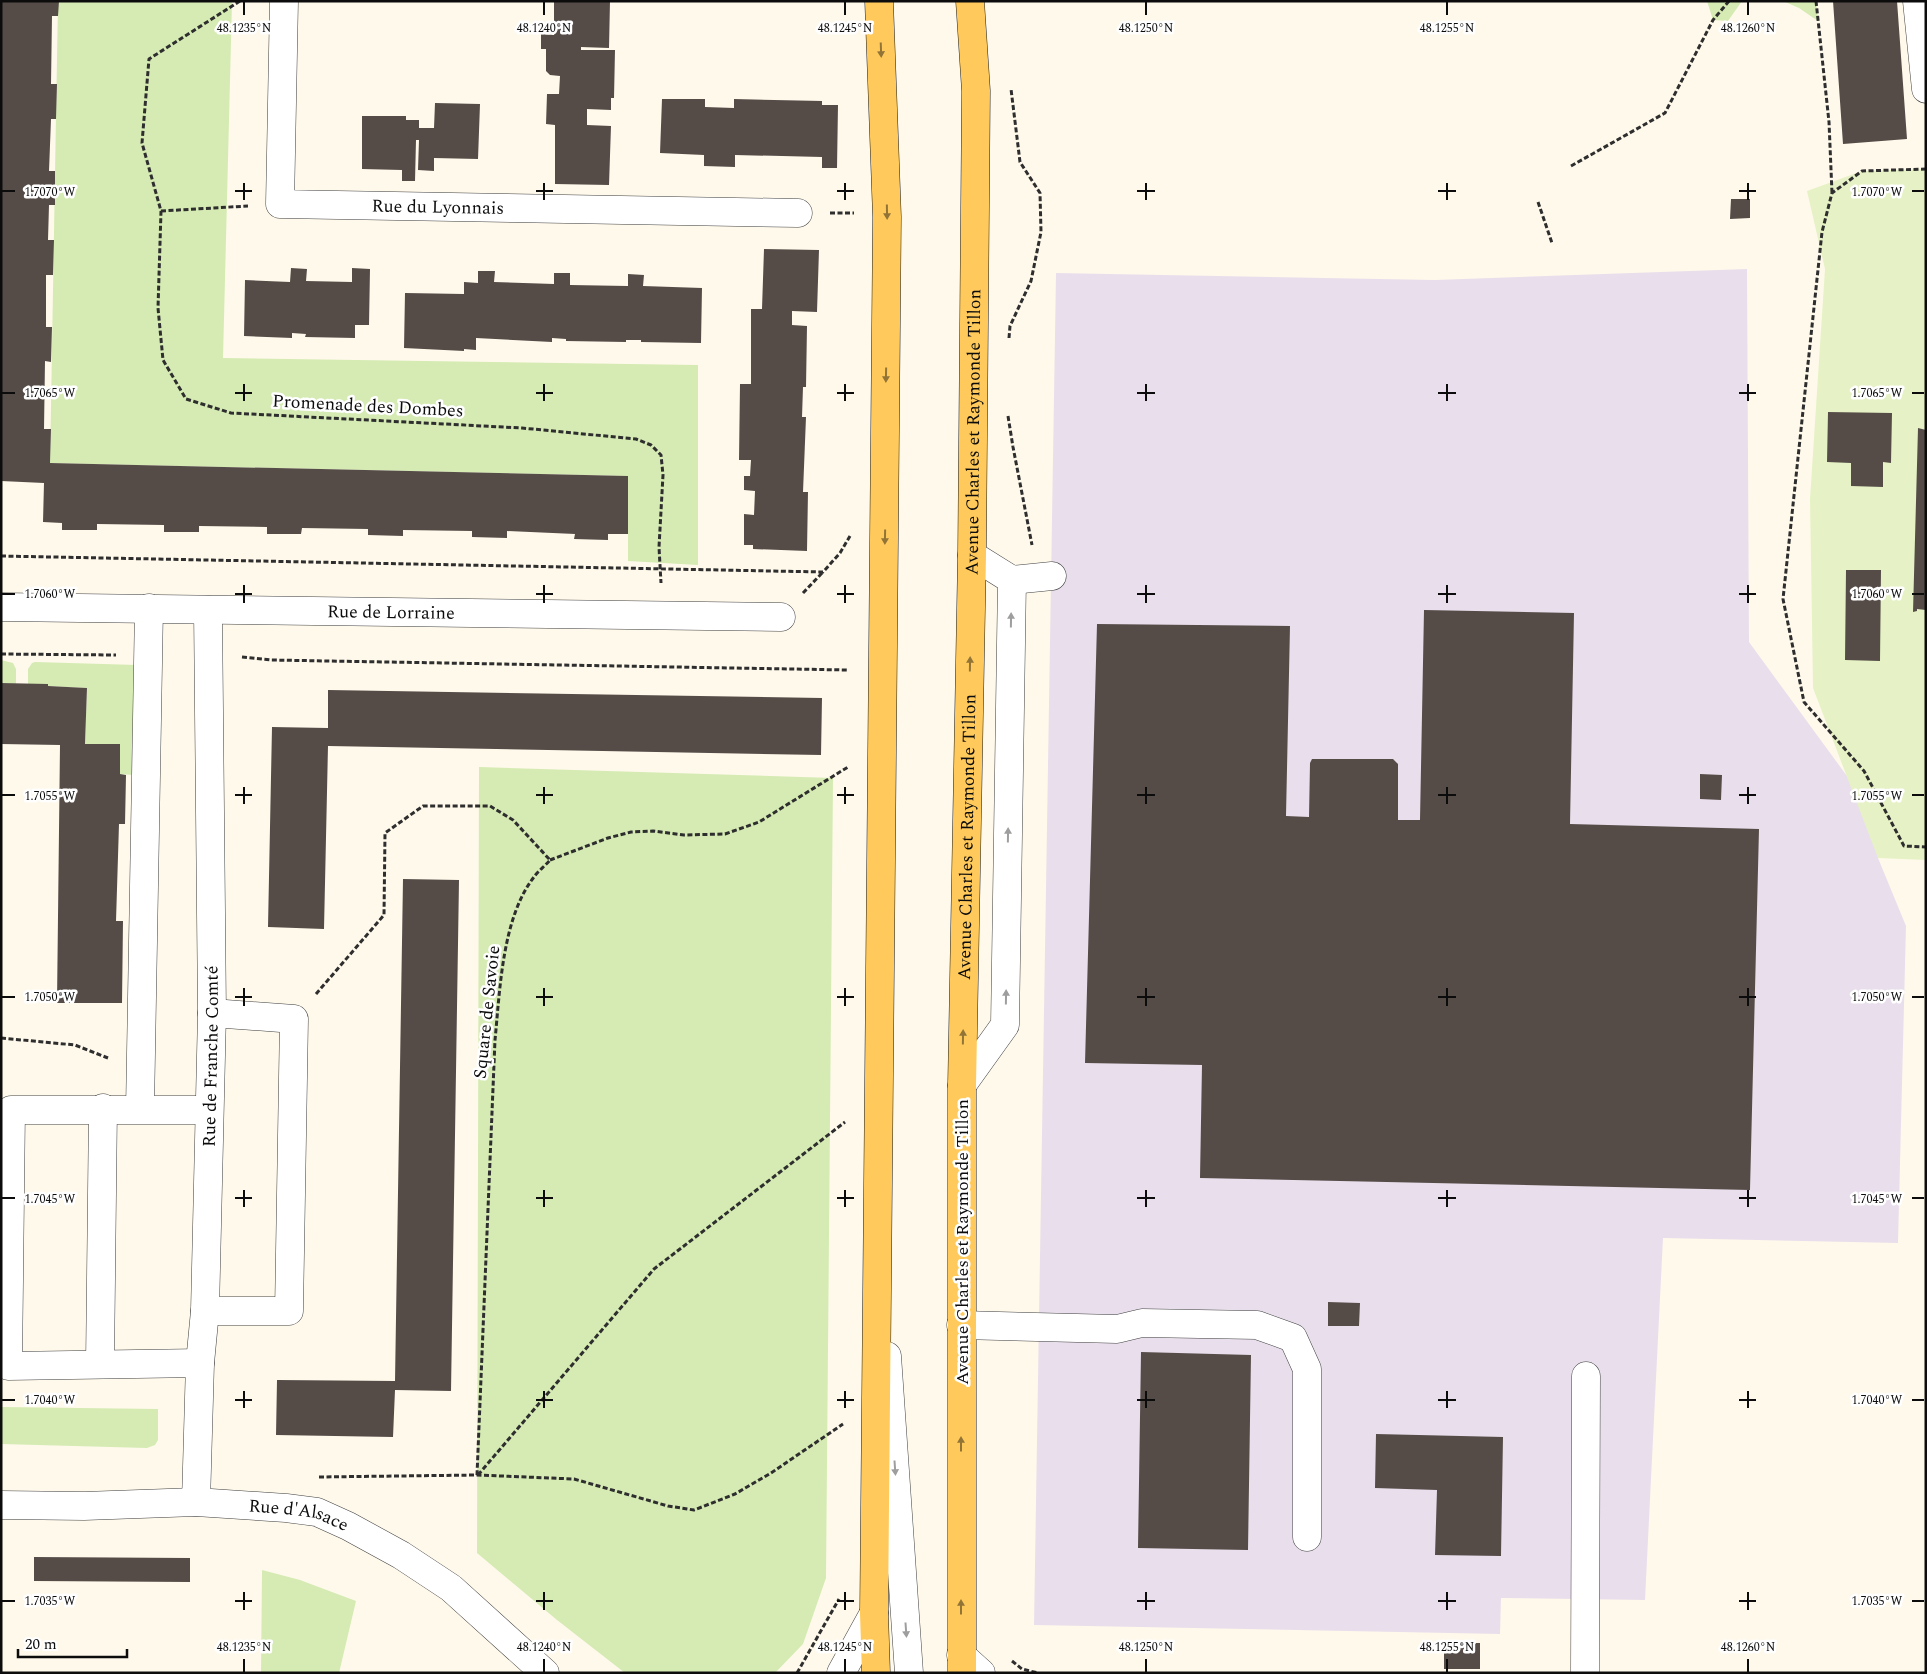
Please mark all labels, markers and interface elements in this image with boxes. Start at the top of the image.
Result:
text: 48.1235°N [217,19,271,38]
text: 48.1240°N [517,19,571,38]
text: 48.1245°N [818,19,872,38]
text: 48.1250°N [1119,19,1173,38]
text: 48.1255°N [1420,19,1474,38]
text: 48.1260°N [1721,19,1775,38]
one-way arrow [878,42,886,58]
text: 1.7070°W [25,183,76,202]
text: 1.7070°W [1852,183,1903,202]
street label: Rue du Lyonnais [371,192,504,221]
one-way arrow [883,205,891,221]
street label: Avenue Charles et Raymonde Tillon [958,289,988,575]
one-way arrow [882,367,890,383]
text: 1.7065°W [25,384,76,403]
text: 1.7065°W [1852,384,1903,403]
street label: Promenade des Dombes [272,388,464,424]
one-way arrow [880,530,888,546]
text: 1.7060°W [25,585,76,604]
text: 1.7060°W [1852,585,1903,604]
street label: Rue de Lorraine [327,598,455,626]
one-way arrow [1007,612,1015,628]
one-way arrow [966,656,974,672]
street label: Avenue Charles et Raymonde Tillon [950,694,983,980]
text: 1.7055°W [25,787,76,806]
text: 1.7055°W [1852,787,1903,806]
one-way arrow [1004,827,1012,843]
street label: Square de Savoie [467,944,507,1080]
street label: Rue de Franche Comté [195,965,226,1147]
text: 1.7050°W [25,988,76,1007]
text: 1.7050°W [1852,988,1903,1007]
one-way arrow [1002,989,1010,1005]
one-way arrow [959,1028,967,1044]
street label: Avenue Charles et Raymonde Tillon [949,1099,976,1385]
text: 1.7045°W [25,1190,76,1209]
text: 1.7045°W [1852,1190,1903,1209]
text: 1.7040°W [25,1391,76,1410]
text: 1.7040°W [1852,1391,1903,1410]
one-way arrow [957,1436,965,1452]
one-way arrow [891,1461,899,1477]
street label: Rue d'Alsace [248,1492,353,1538]
text: 1.7035°W [25,1592,76,1611]
text: 1.7035°W [1852,1592,1903,1611]
one-way arrow [957,1598,965,1614]
one-way arrow [903,1623,911,1639]
scale bar [18,1626,126,1658]
text: 20 m [25,1633,57,1656]
text: 48.1235°N [217,1638,271,1657]
text: 48.1240°N [517,1638,571,1657]
text: 48.1245°N [818,1638,872,1657]
text: 48.1250°N [1119,1638,1173,1657]
text: 48.1255°N [1420,1638,1474,1657]
text: 48.1260°N [1721,1638,1775,1657]

